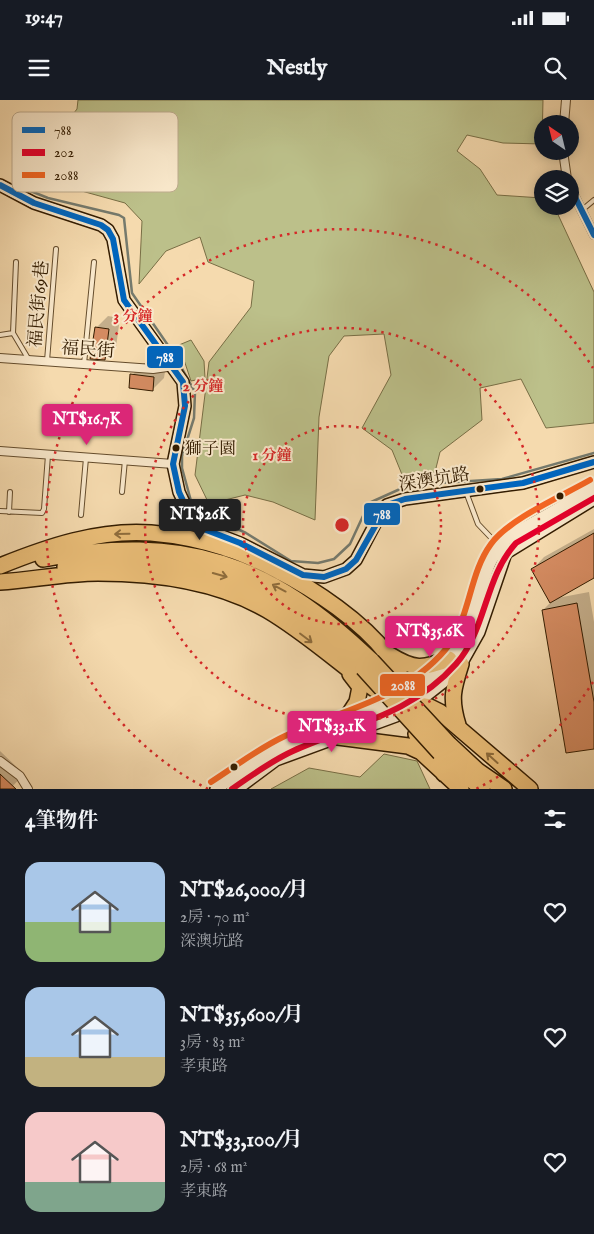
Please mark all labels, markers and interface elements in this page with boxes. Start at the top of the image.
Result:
text: 19:47 [25,6,63,30]
icon: menu [25,54,53,82]
text: Nestly [267,54,327,82]
icon: search [541,54,569,82]
legend [12,112,178,192]
north arrow [534,115,579,160]
map controls [534,115,579,215]
text: 788 [54,122,72,140]
text: 202 [54,144,74,162]
text: 2088 [54,167,78,185]
button: layers [534,170,579,215]
street label: 福民街69巷 [24,260,55,349]
text: 3 分鐘 [114,307,152,326]
street label: 福民街 [60,337,116,364]
line badge: 788 [146,345,184,369]
text: 788 [156,349,174,367]
text: 2 分鐘 [183,377,223,396]
pin: NT$16.7K [35,404,139,446]
text: NT$16.7K [53,410,121,430]
place label: 獅子園 [185,439,236,460]
marker: 獅子園 [171,443,181,453]
text: 1 分鐘 [253,446,291,465]
street label: 深澳坑路 [397,463,472,497]
unlabelled marker [475,484,485,494]
unlabelled marker [555,491,565,501]
pin: NT$26K [159,498,241,541]
line badge: 788 [363,502,401,526]
text: NT$26K [170,505,230,525]
text: 788 [373,506,391,524]
centre of rings [333,516,351,534]
one-way arrow [115,529,131,539]
one-way arrow [212,570,228,580]
one-way arrow [272,582,286,592]
pin: NT$35.6K [378,616,482,658]
text: NT$35.6K [396,622,464,642]
one-way arrow [299,633,313,643]
line badge: 2088 [379,673,426,697]
text: 2088 [391,677,416,695]
pin: NT$33.1K [280,710,384,753]
text: NT$33.1K [298,717,366,737]
one-way arrow [486,752,499,764]
unlabelled marker [229,762,239,772]
icon: filters [541,805,569,833]
text: 4筆物件 [25,808,98,835]
text: NT$26,000/月 [180,877,309,904]
icon: home [65,882,125,942]
icon: heart [541,898,569,926]
text: 2房 · 70 m² [180,908,250,928]
text: 深澳坑路 [180,932,244,952]
text: NT$35,600/月 [180,1002,304,1029]
icon: home [65,1007,125,1067]
icon: heart [541,1023,569,1051]
text: 3房 · 83 m² [180,1033,245,1053]
text: 孝東路 [180,1057,228,1077]
text: NT$33,100/月 [180,1127,303,1154]
icon: home [65,1132,125,1192]
icon: heart [541,1148,569,1176]
text: 2房 · 68 m² [180,1158,247,1178]
text: 孝東路 [180,1182,228,1202]

